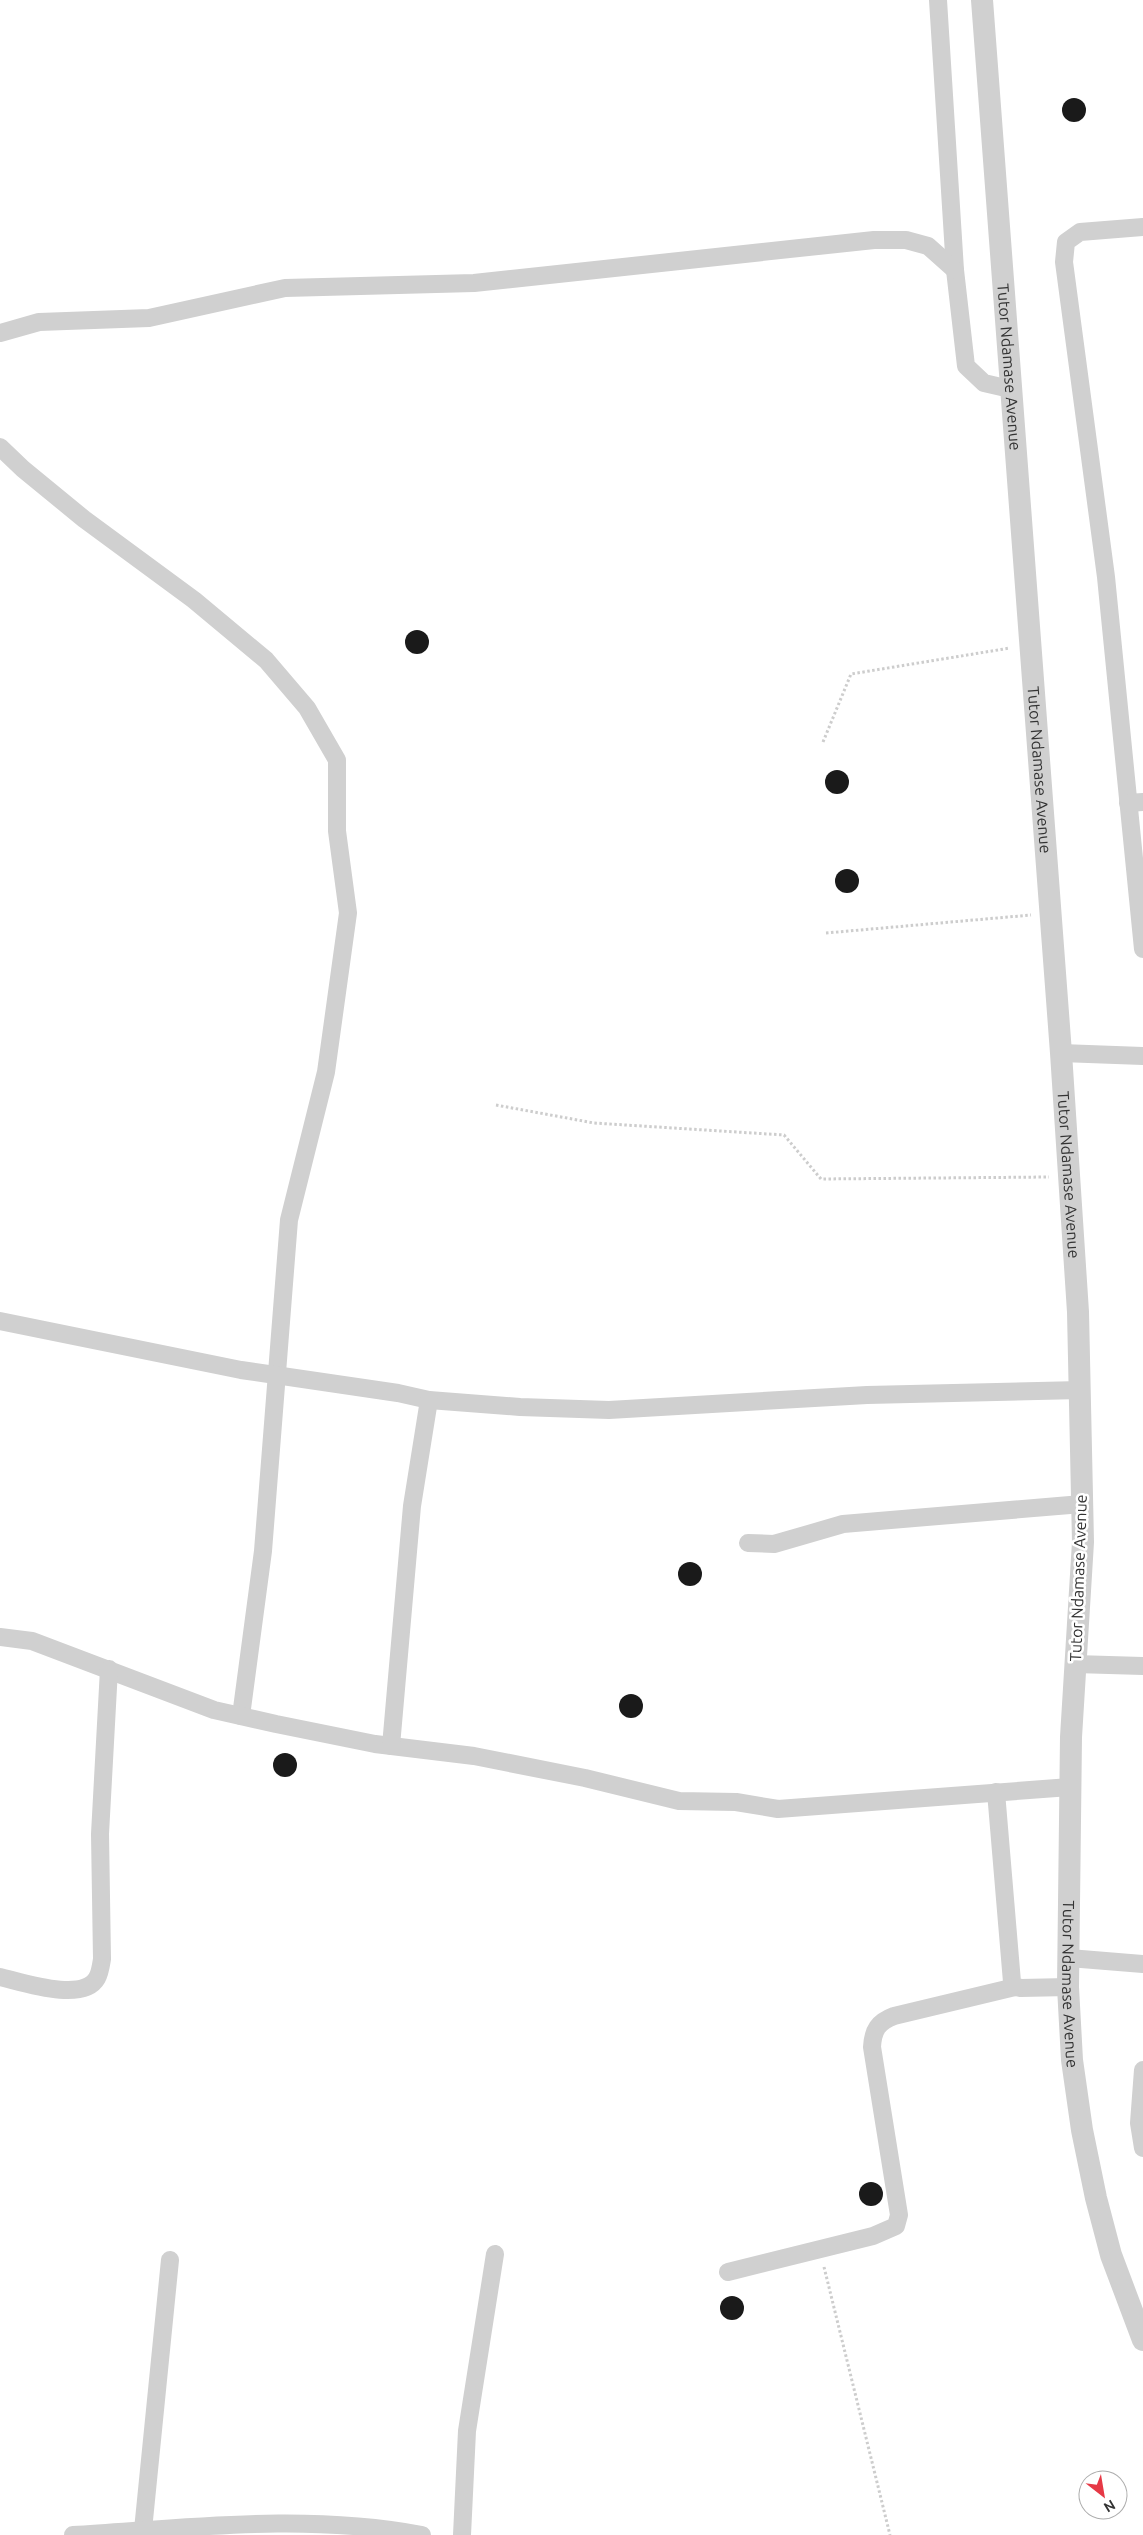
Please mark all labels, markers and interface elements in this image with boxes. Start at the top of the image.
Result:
street label: Tutor Ndamase Avenue [994,283,1025,451]
street label: Tutor Ndamase Avenue [1025,686,1055,854]
street label: Tutor Ndamase Avenue [1055,1091,1083,1259]
street label: Tutor Ndamase Avenue [1066,1494,1090,1662]
street label: Tutor Ndamase Avenue [1059,1900,1082,2069]
north arrow [1078,2470,1128,2520]
text: N [1101,2497,1118,2516]

